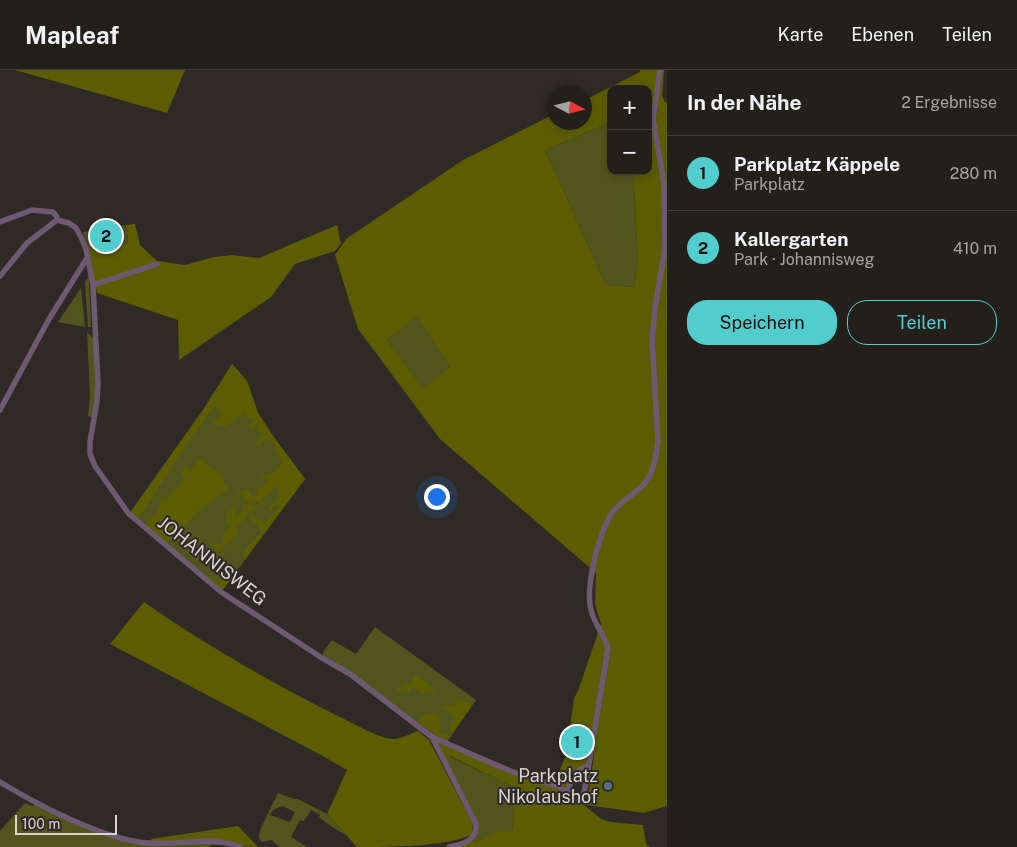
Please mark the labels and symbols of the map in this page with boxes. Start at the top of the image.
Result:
north arrow [547,85,592,130]
pin: 2 [90,217,122,255]
your location [424,484,450,510]
street label: JOHANNISWEG [154,512,271,610]
pin: 1 [561,723,593,761]
place label: Parkplatz Nikolaushof [498,765,598,807]
marker: Parkplatz Nikolaushof [602,780,614,792]
scale bar [15,812,118,835]

